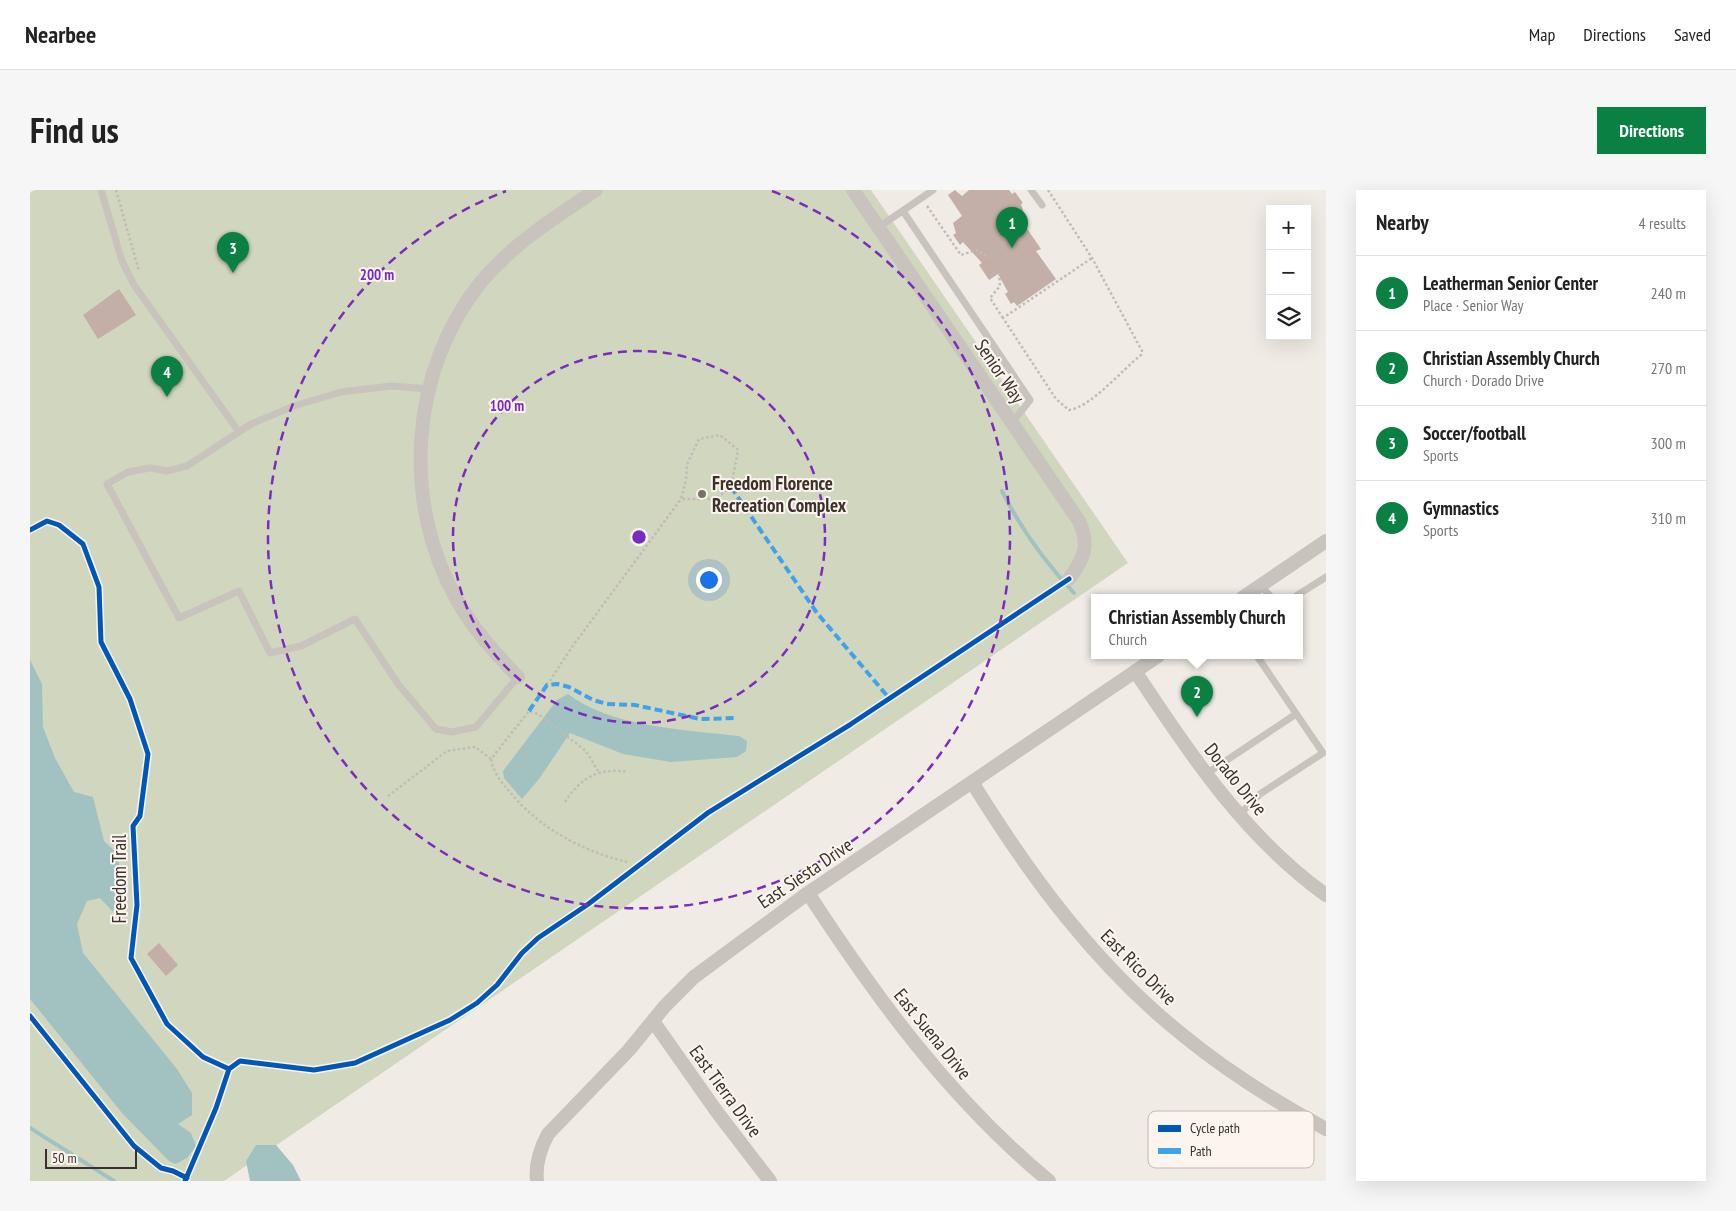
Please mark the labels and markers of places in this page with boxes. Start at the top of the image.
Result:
pin: 1 [996,207,1028,248]
pin: 3 [217,232,249,273]
pin: 4 [151,356,183,397]
place label: Freedom Florence Recreation Complex [712,471,847,517]
marker: Freedom Florence Recreation Complex [696,488,708,500]
centre of rings [630,528,648,546]
pin: 2 [1181,676,1213,717]

